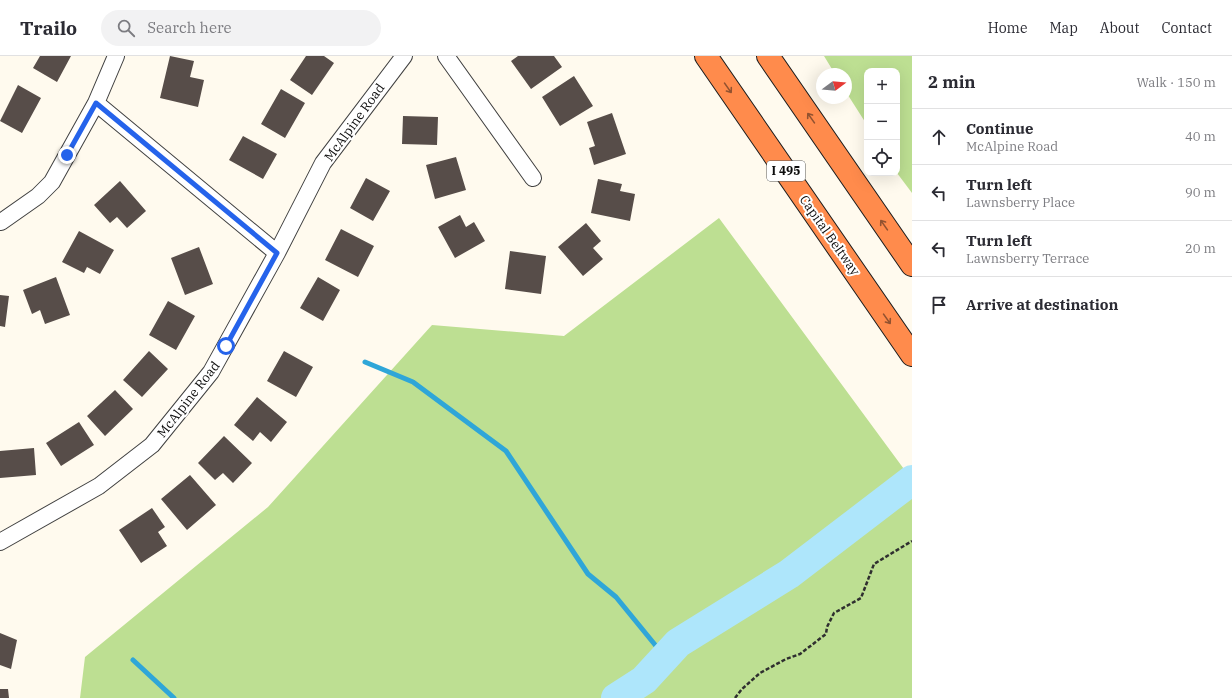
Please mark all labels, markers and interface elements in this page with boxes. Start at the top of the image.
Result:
search box [101,10,381,46]
text: Trailo [20,16,77,40]
icon: search [115,17,137,39]
text: Search here [147,18,232,37]
text: Home [988,19,1027,37]
text: Map [1049,19,1078,37]
text: About [1100,19,1139,37]
text: Contact [1161,19,1212,37]
north arrow [816,68,852,104]
map controls [864,68,900,176]
button: + [864,68,900,104]
text: 2 min [928,71,976,93]
text: Walk · 150 m [1137,74,1216,91]
street label: McAlpine Road [320,80,388,165]
one-way arrow [724,82,732,93]
button: − [864,104,900,140]
one-way arrow [806,112,815,123]
text: Continue [966,119,1033,138]
icon: ahead [928,126,950,148]
text: 40 m [1185,128,1216,145]
text: McAlpine Road [966,138,1058,155]
button: locate [864,140,900,176]
route end [58,146,76,164]
road number: I 495 [767,161,805,181]
text: Turn left [966,175,1032,194]
icon: left [928,182,950,204]
text: 90 m [1185,184,1216,201]
street label: Capital Beltway [796,192,864,279]
text: Lawnsberry Place [966,194,1075,211]
one-way arrow [880,219,888,230]
text: Turn left [966,231,1032,250]
icon: left [928,238,950,260]
text: 20 m [1185,240,1216,257]
text: Lawnsberry Terrace [966,250,1089,267]
icon: arrive [928,294,950,316]
text: Arrive at destination [966,295,1118,314]
one-way arrow [883,313,891,324]
route start [217,337,235,355]
street label: McAlpine Road [153,358,224,441]

